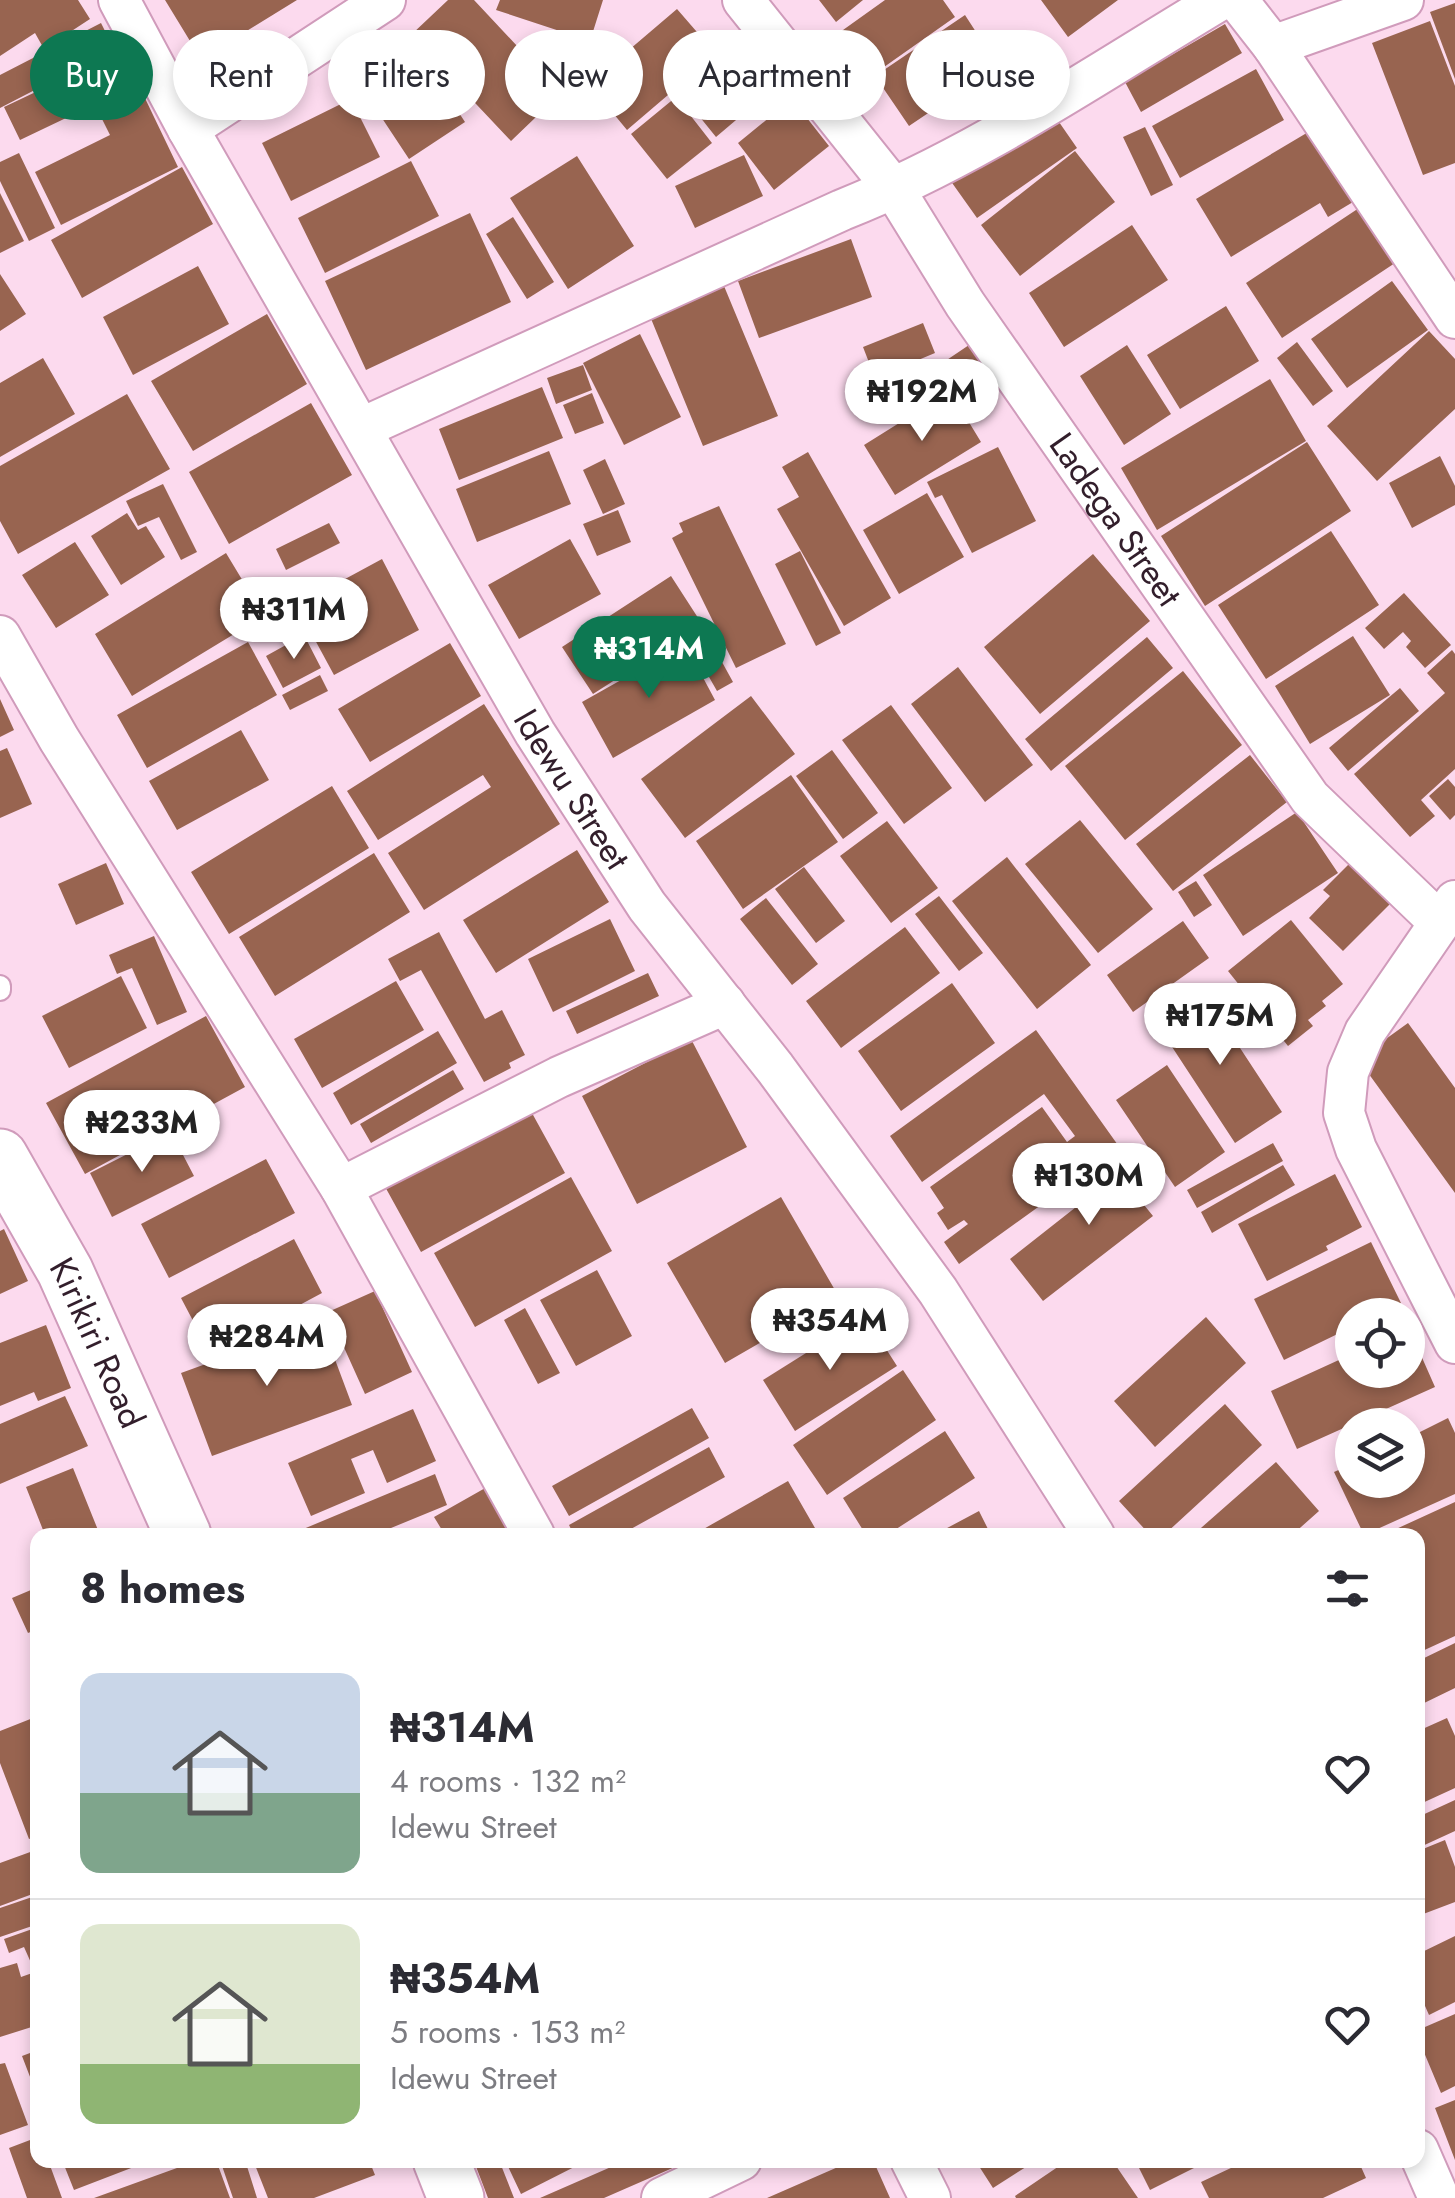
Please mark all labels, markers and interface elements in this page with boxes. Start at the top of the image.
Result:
chip: Buy [30,30,153,120]
chip: Rent [173,30,308,120]
chip: Filters [328,30,485,120]
chip: New [505,30,643,120]
chip: Apartment [663,30,886,120]
chip: House [906,30,1070,120]
pin: ₦192M [852,359,992,444]
text: ₦192M [867,368,977,414]
street label: Ladega Street [1037,423,1194,617]
pin: ₦311M [224,577,364,662]
text: ₦311M [242,586,346,632]
pin: ₦314M [579,616,719,701]
text: ₦314M [594,625,704,671]
street label: Idewu Street [501,700,642,880]
pin: ₦175M [1150,983,1290,1068]
text: ₦175M [1166,992,1274,1038]
pin: ₦233M [72,1090,212,1175]
text: ₦233M [86,1099,198,1145]
pin: ₦130M [1019,1143,1159,1228]
text: ₦130M [1035,1152,1143,1198]
street label: Kirikiri Road [37,1248,157,1436]
pin: ₦354M [760,1288,900,1373]
text: ₦354M [773,1297,887,1343]
map controls [1335,1298,1425,1498]
button: locate [1335,1298,1425,1388]
pin: ₦284M [197,1304,337,1389]
text: ₦284M [209,1313,325,1359]
button: layers [1335,1408,1425,1498]
text: 8 homes [80,1558,245,1619]
icon: filters [1320,1561,1375,1616]
text: ₦314M [390,1697,535,1758]
icon: home [160,1713,280,1833]
icon: heart [1320,1746,1375,1801]
text: 4 rooms · 132 m² [390,1758,626,1804]
text: Idewu Street [390,1804,557,1850]
text: ₦354M [390,1948,540,2009]
icon: home [160,1964,280,2084]
icon: heart [1320,1997,1375,2052]
text: 5 rooms · 153 m² [390,2009,625,2055]
text: Idewu Street [390,2055,557,2101]

